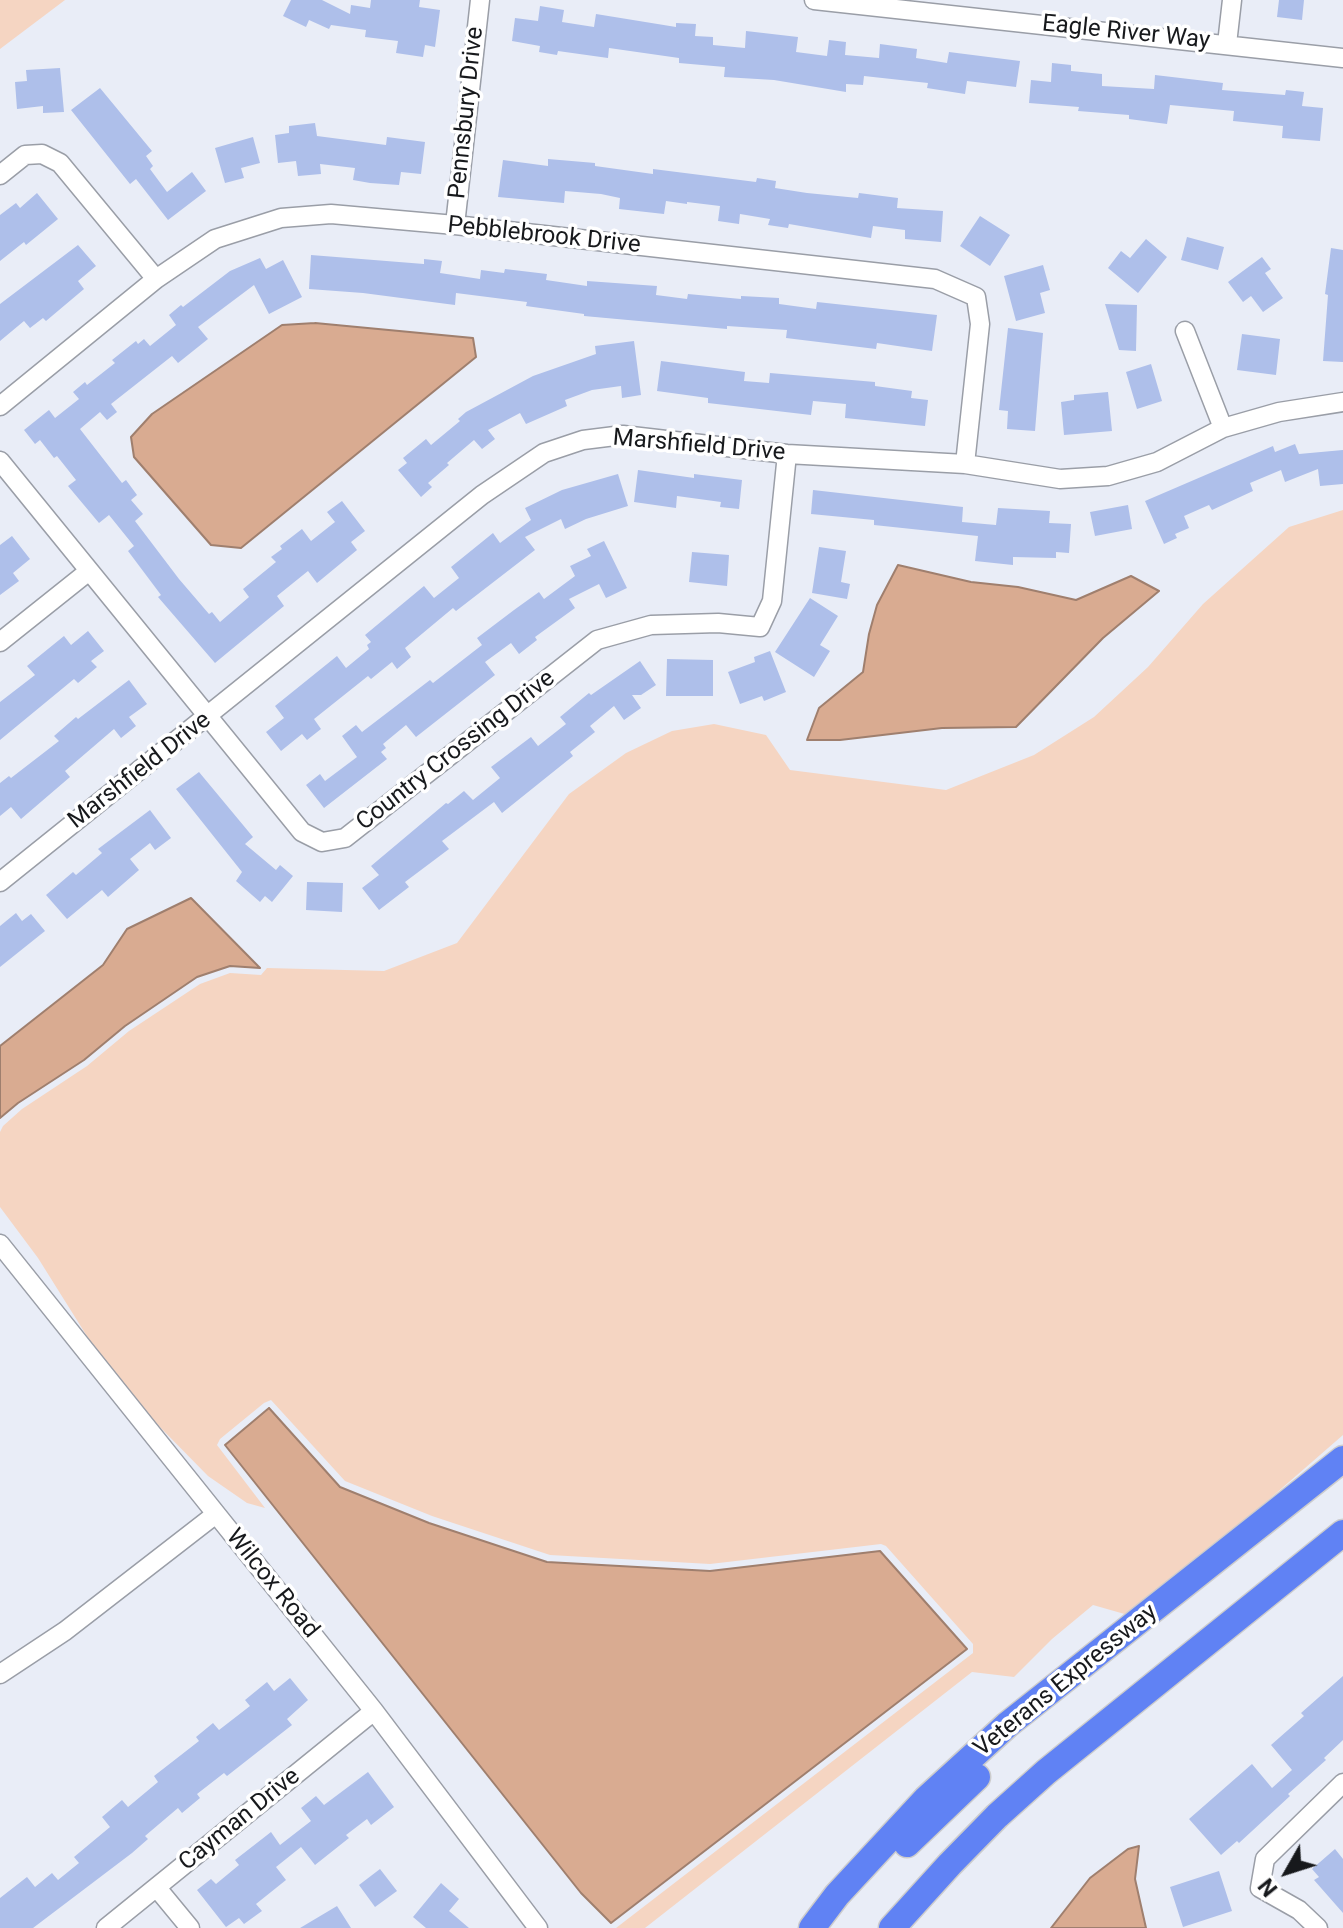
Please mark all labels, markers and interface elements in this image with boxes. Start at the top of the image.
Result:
street label: Eagle River Way [1041,10,1211,56]
street label: Pennsbury Drive [444,26,490,200]
street label: Pebblebrook Drive [446,212,642,260]
street label: Marshfield Drive [612,424,786,468]
street label: Country Crossing Drive [351,665,561,837]
street label: Marshfield Drive [63,706,217,836]
street label: Wilcox Road [219,1524,325,1644]
street label: Veterans Expressway [969,1598,1163,1764]
street label: Cayman Drive [174,1763,306,1877]
north arrow [1247,1832,1327,1912]
text: N [1253,1874,1283,1901]

